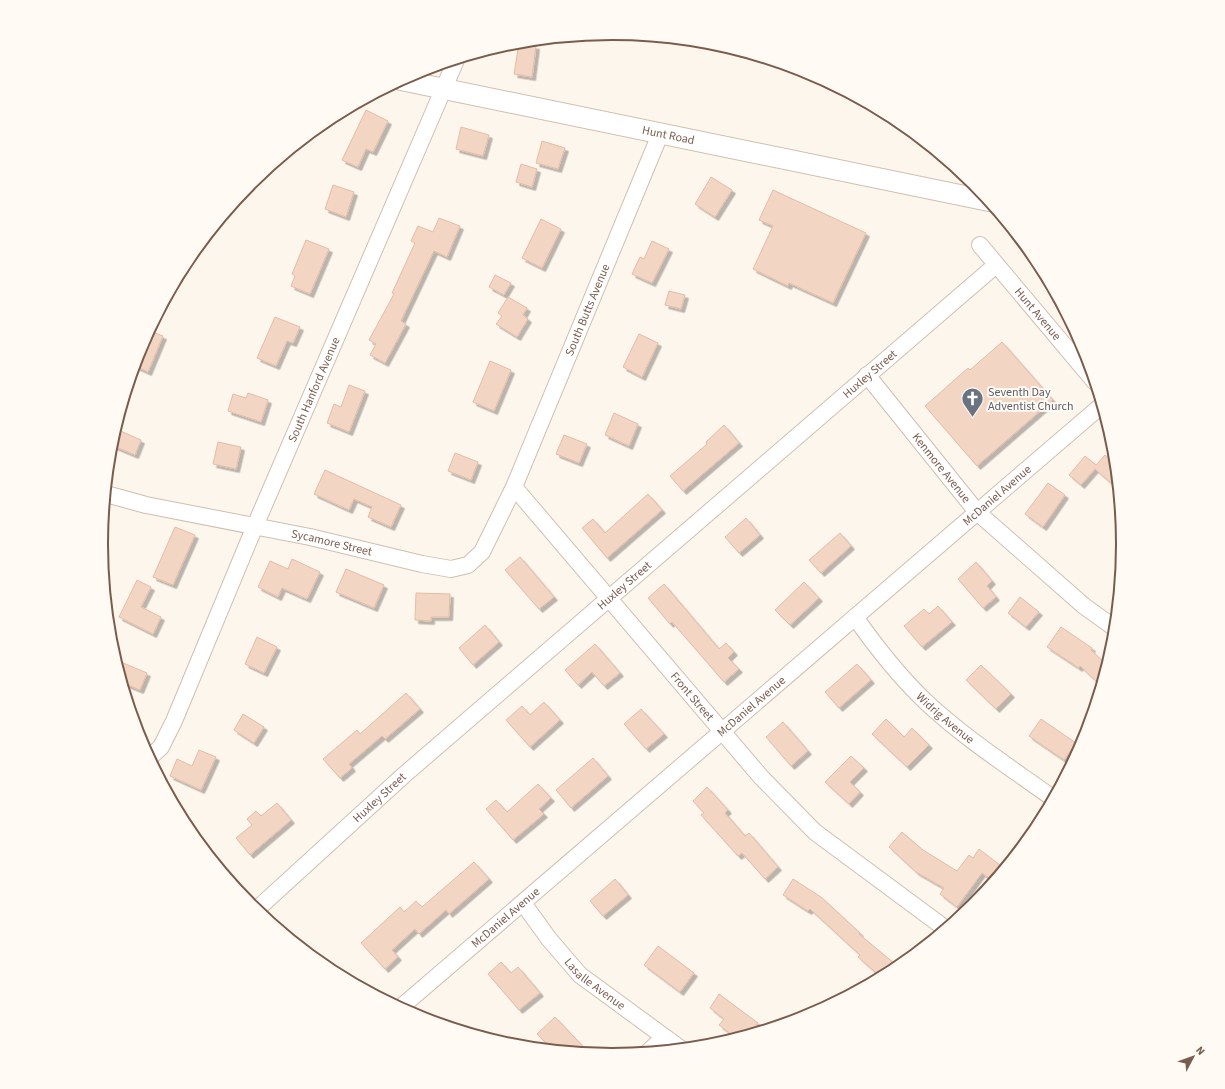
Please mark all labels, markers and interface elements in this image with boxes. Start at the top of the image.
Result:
street label: Hunt Road [641,122,696,149]
street label: South Butts Avenue [561,261,614,359]
street label: Hunt Avenue [1010,284,1065,344]
street label: South Hanford Avenue [284,335,344,445]
street label: Huxley Street [839,346,901,402]
place label: Seventh Day Adventist Church [988,384,1073,415]
church icon: Seventh Day Adventist Church [959,386,985,419]
street label: Kenmore Avenue [908,430,974,507]
street label: McDaniel Avenue [959,461,1035,530]
street label: Sycamore Street [290,526,374,561]
street label: Huxley Street [594,557,655,614]
street label: Front Street [666,669,718,725]
street label: McDaniel Avenue [714,672,790,741]
street label: Widrig Avenue [912,689,978,748]
street label: Huxley Street [349,769,410,827]
street label: McDaniel Avenue [468,883,544,952]
street label: Lasalle Avenue [560,954,629,1014]
north arrow [1173,1037,1213,1077]
text: N [1192,1043,1208,1058]

